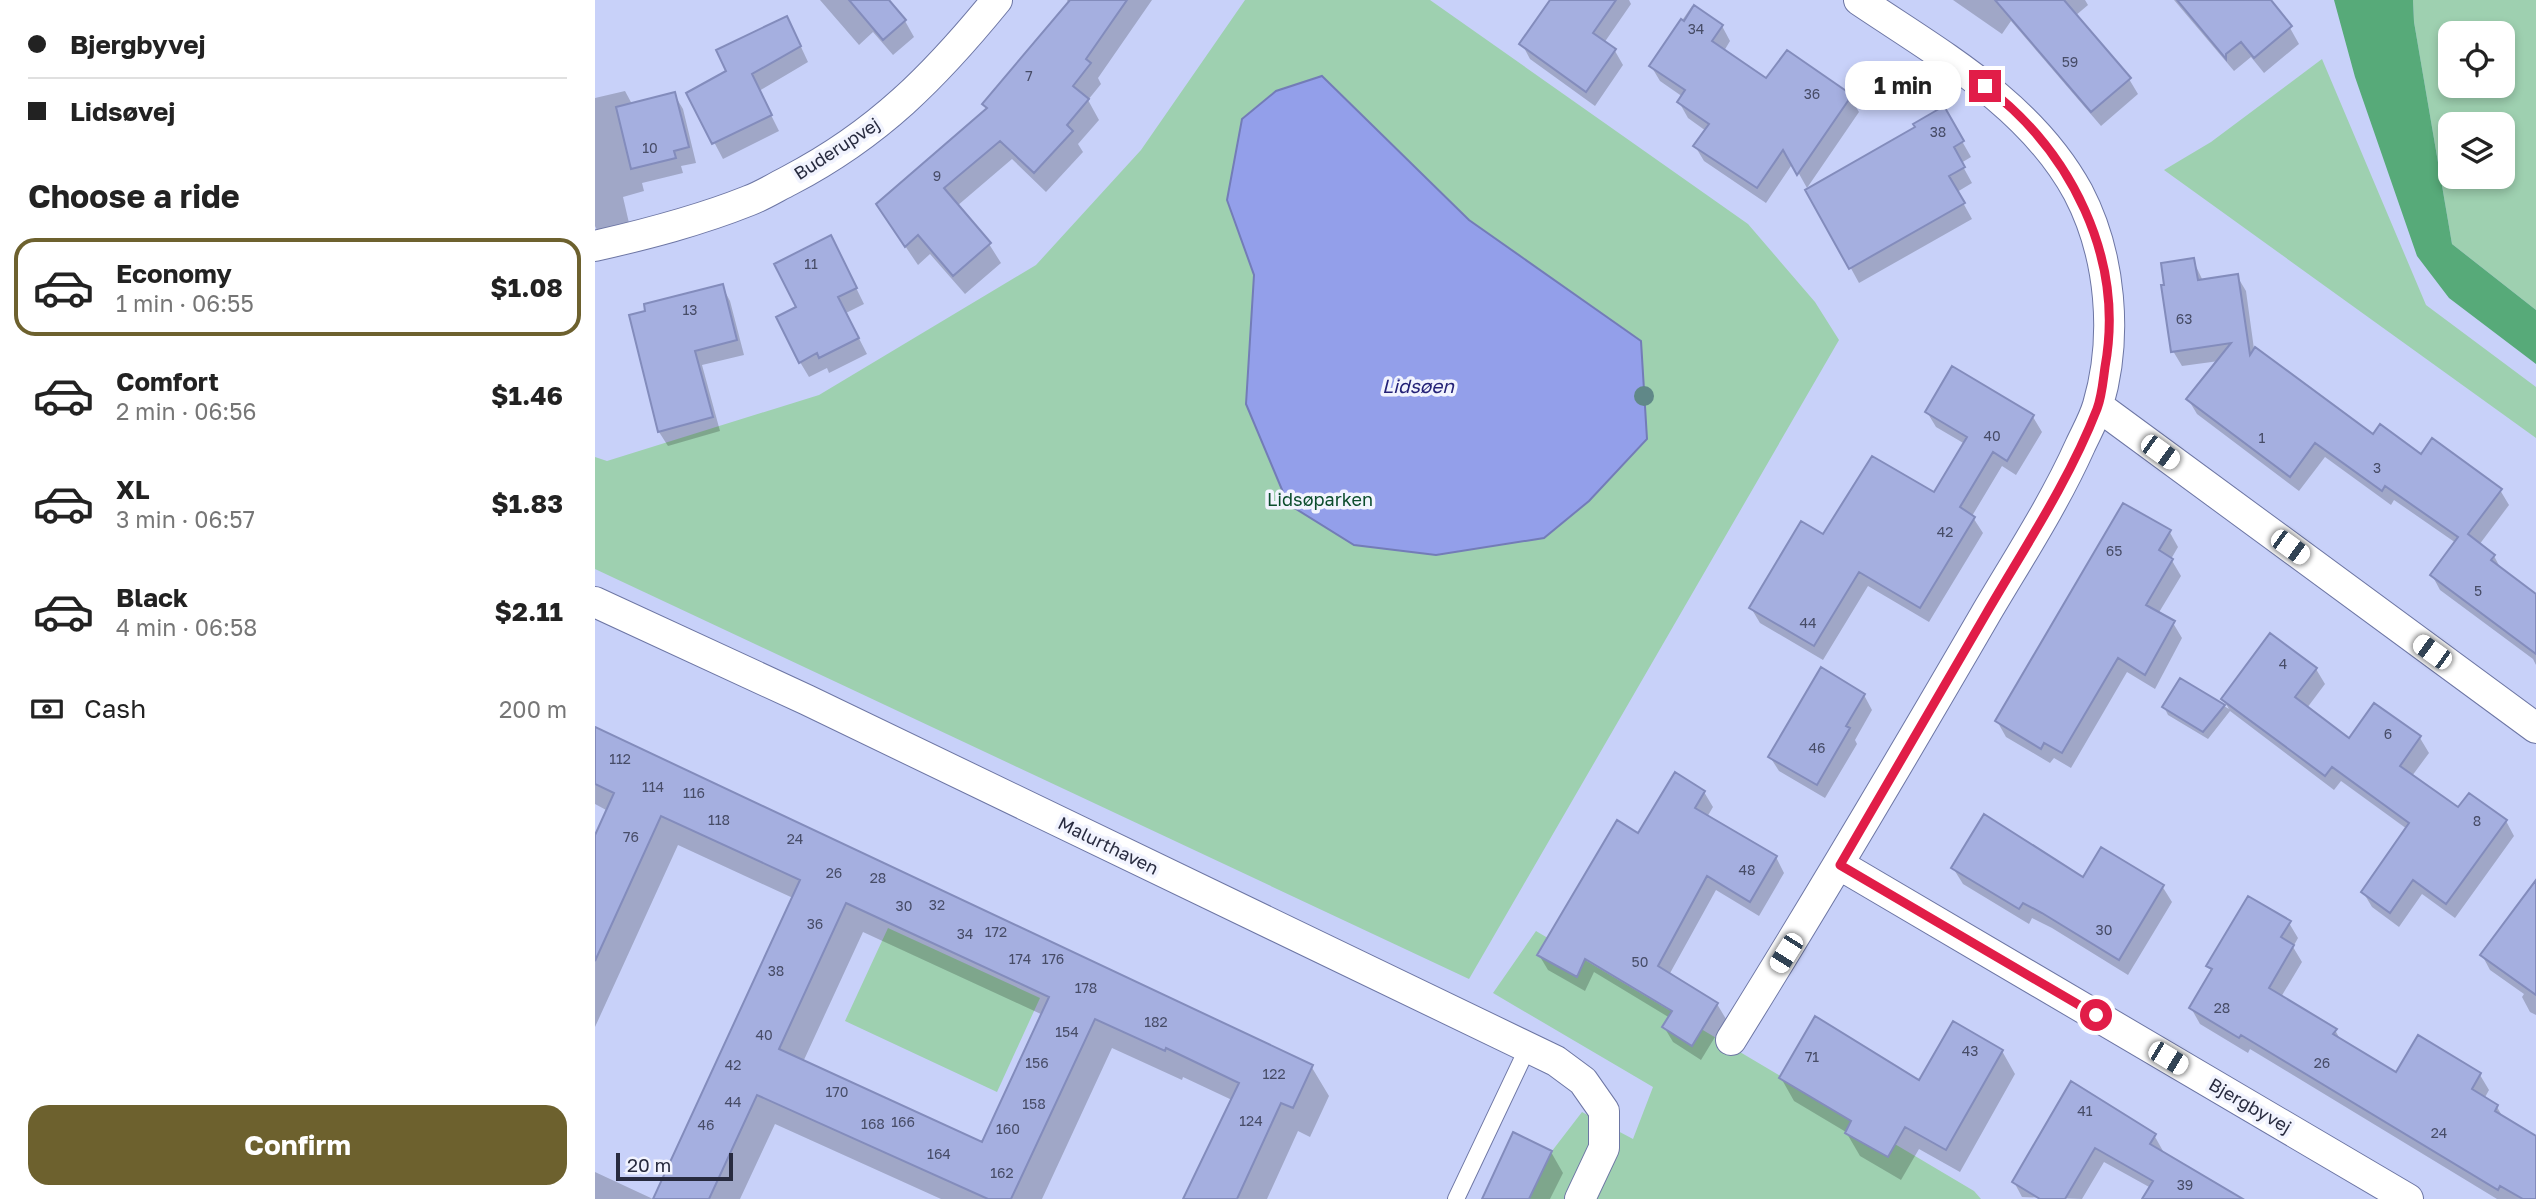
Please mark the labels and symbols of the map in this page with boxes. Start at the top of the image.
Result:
house number: 34 [1688,20,1704,37]
house number: 59 [2062,53,2078,70]
callout: 1 min [1845,62,1961,110]
house number: 7 [1025,67,1033,84]
route end [1969,70,2001,102]
house number: 36 [1804,85,1820,102]
street label: Buderupvej [789,112,884,184]
house number: 38 [1930,123,1946,140]
house number: 10 [642,139,658,156]
house number: 9 [933,167,941,184]
house number: 11 [804,255,818,272]
house number: 13 [683,301,697,318]
house number: 63 [2176,310,2192,327]
water label: Lidsøen [1382,374,1455,397]
house number: 40 [1983,427,2001,444]
house number: 1 [2259,429,2266,446]
car [2137,431,2184,473]
house number: 3 [2373,459,2381,476]
park label: Lidsøparken [1267,488,1373,510]
house number: 42 [1937,523,1953,540]
car [2267,526,2314,568]
house number: 65 [2106,542,2122,559]
house number: 5 [2474,582,2482,599]
house number: 44 [1799,614,1817,631]
car [2409,631,2456,673]
house number: 4 [2279,655,2287,672]
house number: 6 [2384,725,2392,742]
house number: 46 [1808,739,1826,756]
house number: 112 [609,750,631,767]
house number: 114 [642,778,664,795]
house number: 116 [683,784,705,801]
house number: 118 [708,811,730,828]
street label: Malurthaven [1055,811,1162,879]
house number: 8 [2473,812,2481,829]
house number: 76 [623,828,639,845]
house number: 24 [787,830,803,847]
house number: 48 [1738,861,1756,878]
house number: 26 [826,864,842,881]
house number: 28 [870,869,886,886]
house number: 32 [929,896,945,913]
house number: 30 [896,897,912,914]
house number: 36 [807,915,823,932]
house number: 30 [2096,921,2112,938]
house number: 172 [985,923,1007,940]
house number: 34 [957,925,973,942]
car [1766,930,1807,976]
house number: 174 [1009,950,1031,967]
house number: 176 [1042,950,1064,967]
house number: 50 [1632,953,1648,970]
house number: 38 [768,962,784,979]
house number: 178 [1075,979,1097,996]
route start [2080,999,2112,1031]
house number: 28 [2214,999,2230,1016]
house number: 182 [1144,1013,1168,1030]
house number: 154 [1055,1023,1079,1040]
house number: 40 [755,1026,773,1043]
car [2145,1038,2192,1078]
house number: 43 [1962,1042,1978,1059]
house number: 71 [1805,1048,1819,1065]
house number: 156 [1025,1054,1049,1071]
house number: 26 [2314,1054,2330,1071]
house number: 42 [725,1056,741,1073]
house number: 122 [1262,1065,1286,1082]
street label: Bjergbyvej [2205,1073,2296,1138]
house number: 170 [826,1083,848,1100]
house number: 44 [724,1093,742,1110]
house number: 158 [1022,1095,1046,1112]
house number: 41 [2077,1102,2093,1119]
house number: 124 [1239,1112,1263,1129]
house number: 166 [891,1113,915,1130]
house number: 168 [861,1115,885,1132]
house number: 46 [697,1116,715,1133]
house number: 160 [996,1120,1020,1137]
house number: 24 [2431,1124,2447,1141]
house number: 164 [927,1145,951,1162]
scale bar [616,1150,733,1182]
house number: 162 [990,1164,1014,1181]
house number: 39 [2177,1176,2193,1193]

